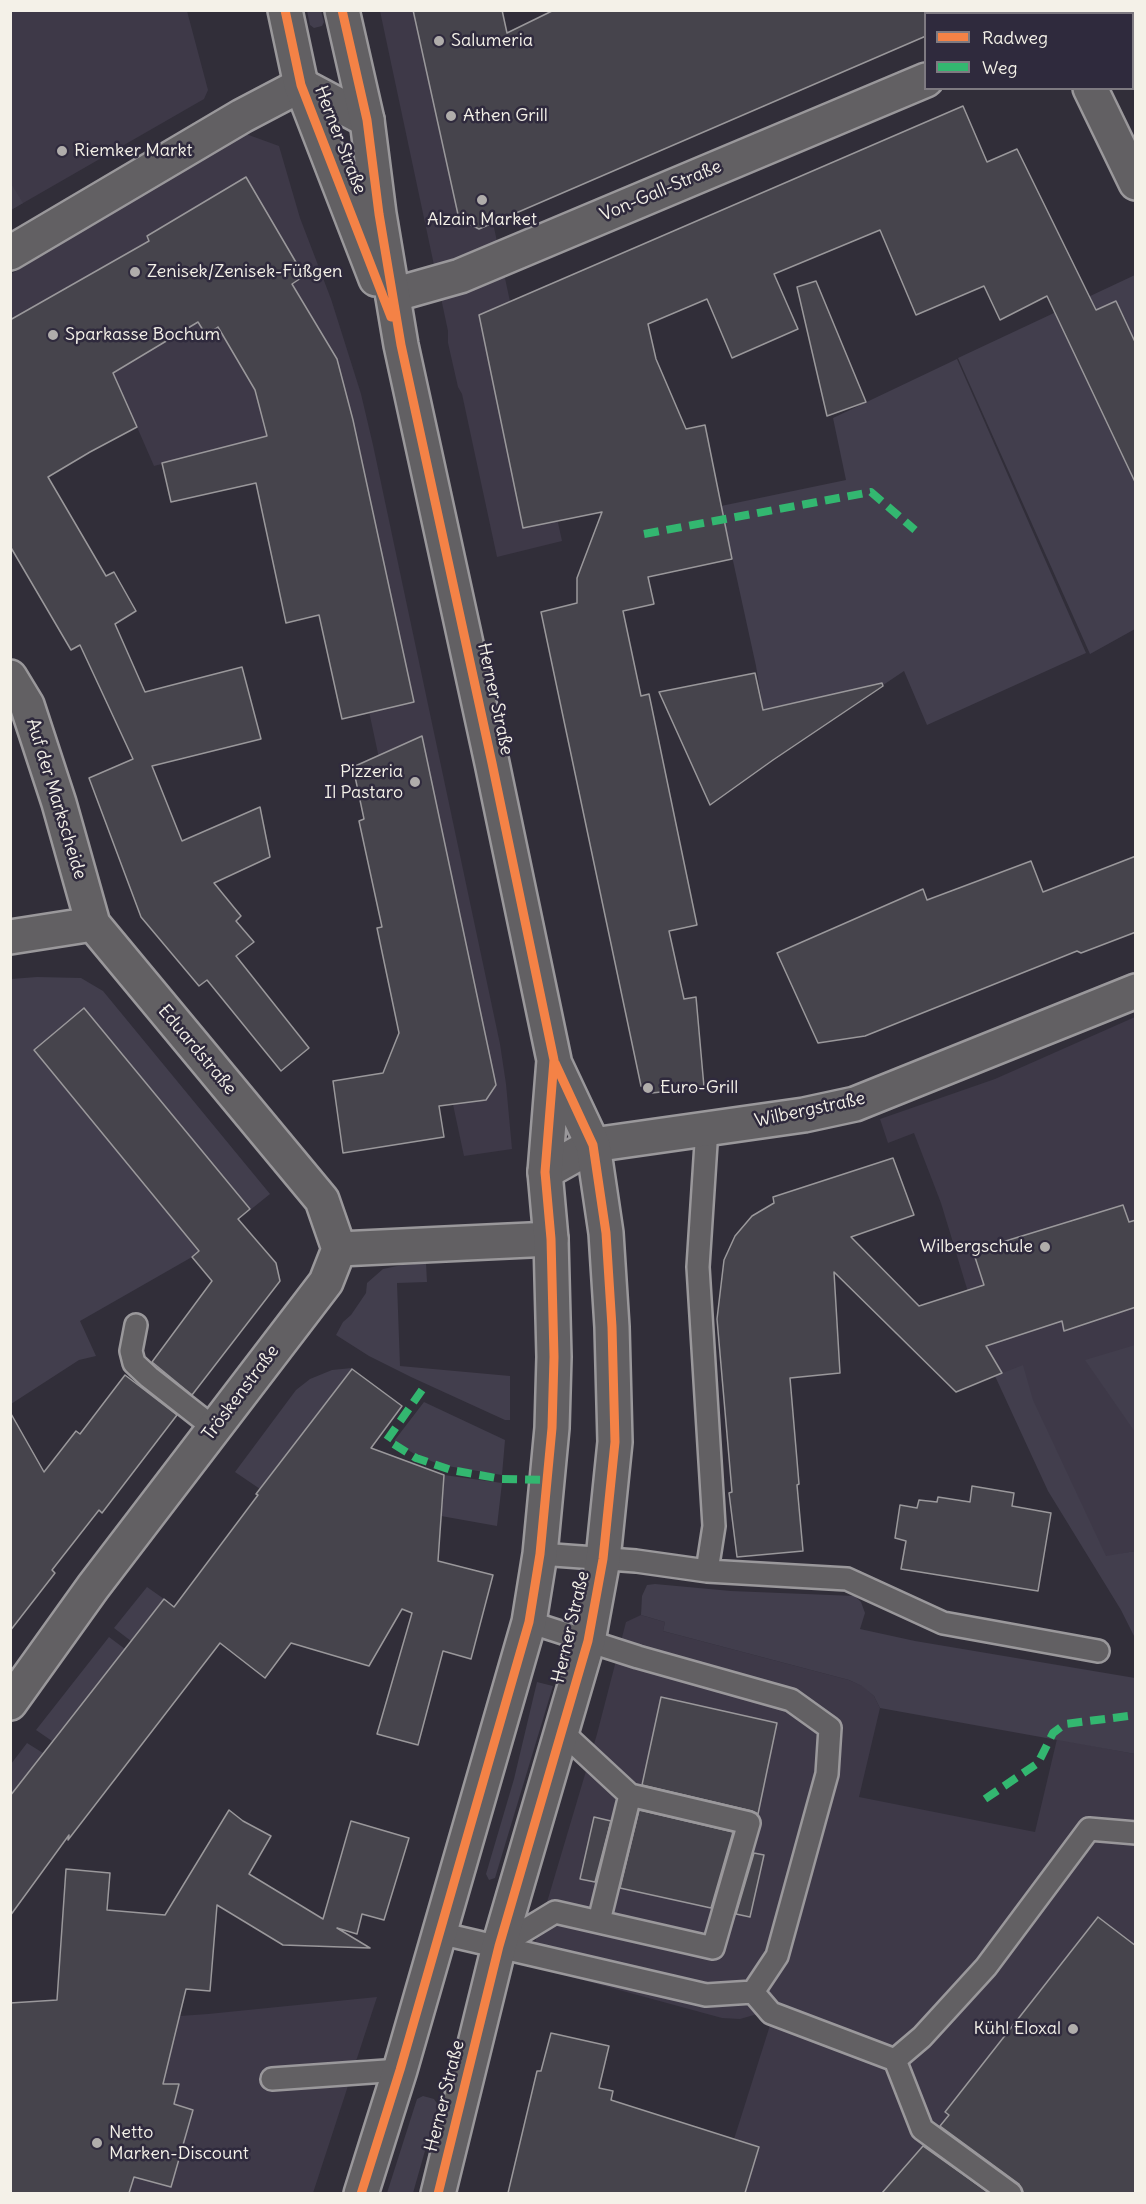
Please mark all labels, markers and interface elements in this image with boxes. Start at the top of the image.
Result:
legend [924,12,1134,90]
text: Radweg [982,26,1048,49]
place label: Salumeria [451,30,533,52]
marker: Salumeria [432,34,446,48]
text: Weg [982,56,1017,79]
street label: Herner Straße [309,83,371,197]
place label: Athen Grill [463,105,548,127]
marker: Athen Grill [444,109,458,123]
place label: Riemker Markt [74,140,193,162]
marker: Riemker Markt [55,144,69,158]
street label: Von-Gall-Straße [597,156,725,226]
marker: Alzain Market [475,193,489,207]
place label: Alzain Market [427,209,537,231]
place label: Zenisek/Zenisek-Füßgen [147,261,343,283]
marker: Zenisek/Zenisek-Füßgen [128,265,142,279]
place label: Sparkasse Bochum [65,324,220,346]
marker: Sparkasse Bochum [46,328,60,342]
street label: Herner Straße [473,641,517,757]
street label: Auf der Markscheide [21,716,91,882]
place label: Pizzeria Il Pastaro [324,761,403,804]
marker: Pizzeria Il Pastaro [408,775,422,789]
street label: Eduardstraße [153,1001,241,1099]
place label: Euro-Grill [660,1077,738,1099]
marker: Euro-Grill [641,1081,655,1095]
street label: Wilbergstraße [753,1088,867,1132]
place label: Wilbergschule [920,1236,1033,1258]
marker: Wilbergschule [1038,1240,1052,1254]
street label: Tröskenstraße [198,1341,284,1445]
street label: Herner Straße [548,1569,594,1685]
place label: Kühl Eloxal [974,2018,1061,2040]
marker: Kühl Eloxal [1066,2022,1080,2036]
street label: Herner Straße [421,2038,469,2154]
place label: Netto Marken-Discount [109,2122,249,2164]
marker: Netto Marken-Discount [90,2136,104,2150]

